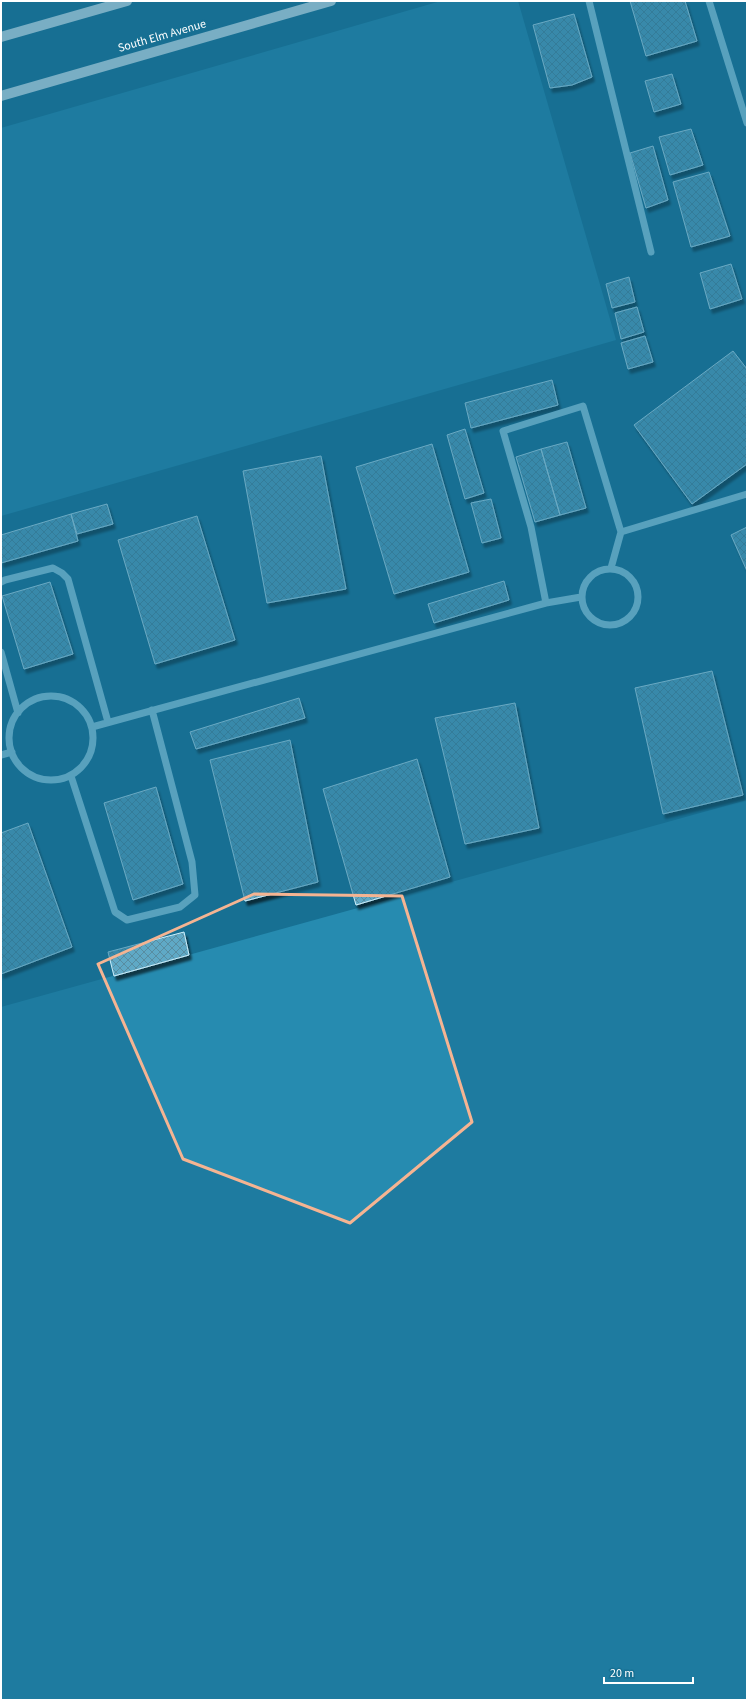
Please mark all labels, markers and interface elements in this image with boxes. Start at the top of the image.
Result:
street label: South Elm Avenue [116,15,208,57]
scale bar [604,1659,693,1685]
text: 20 m [610,1665,634,1682]

